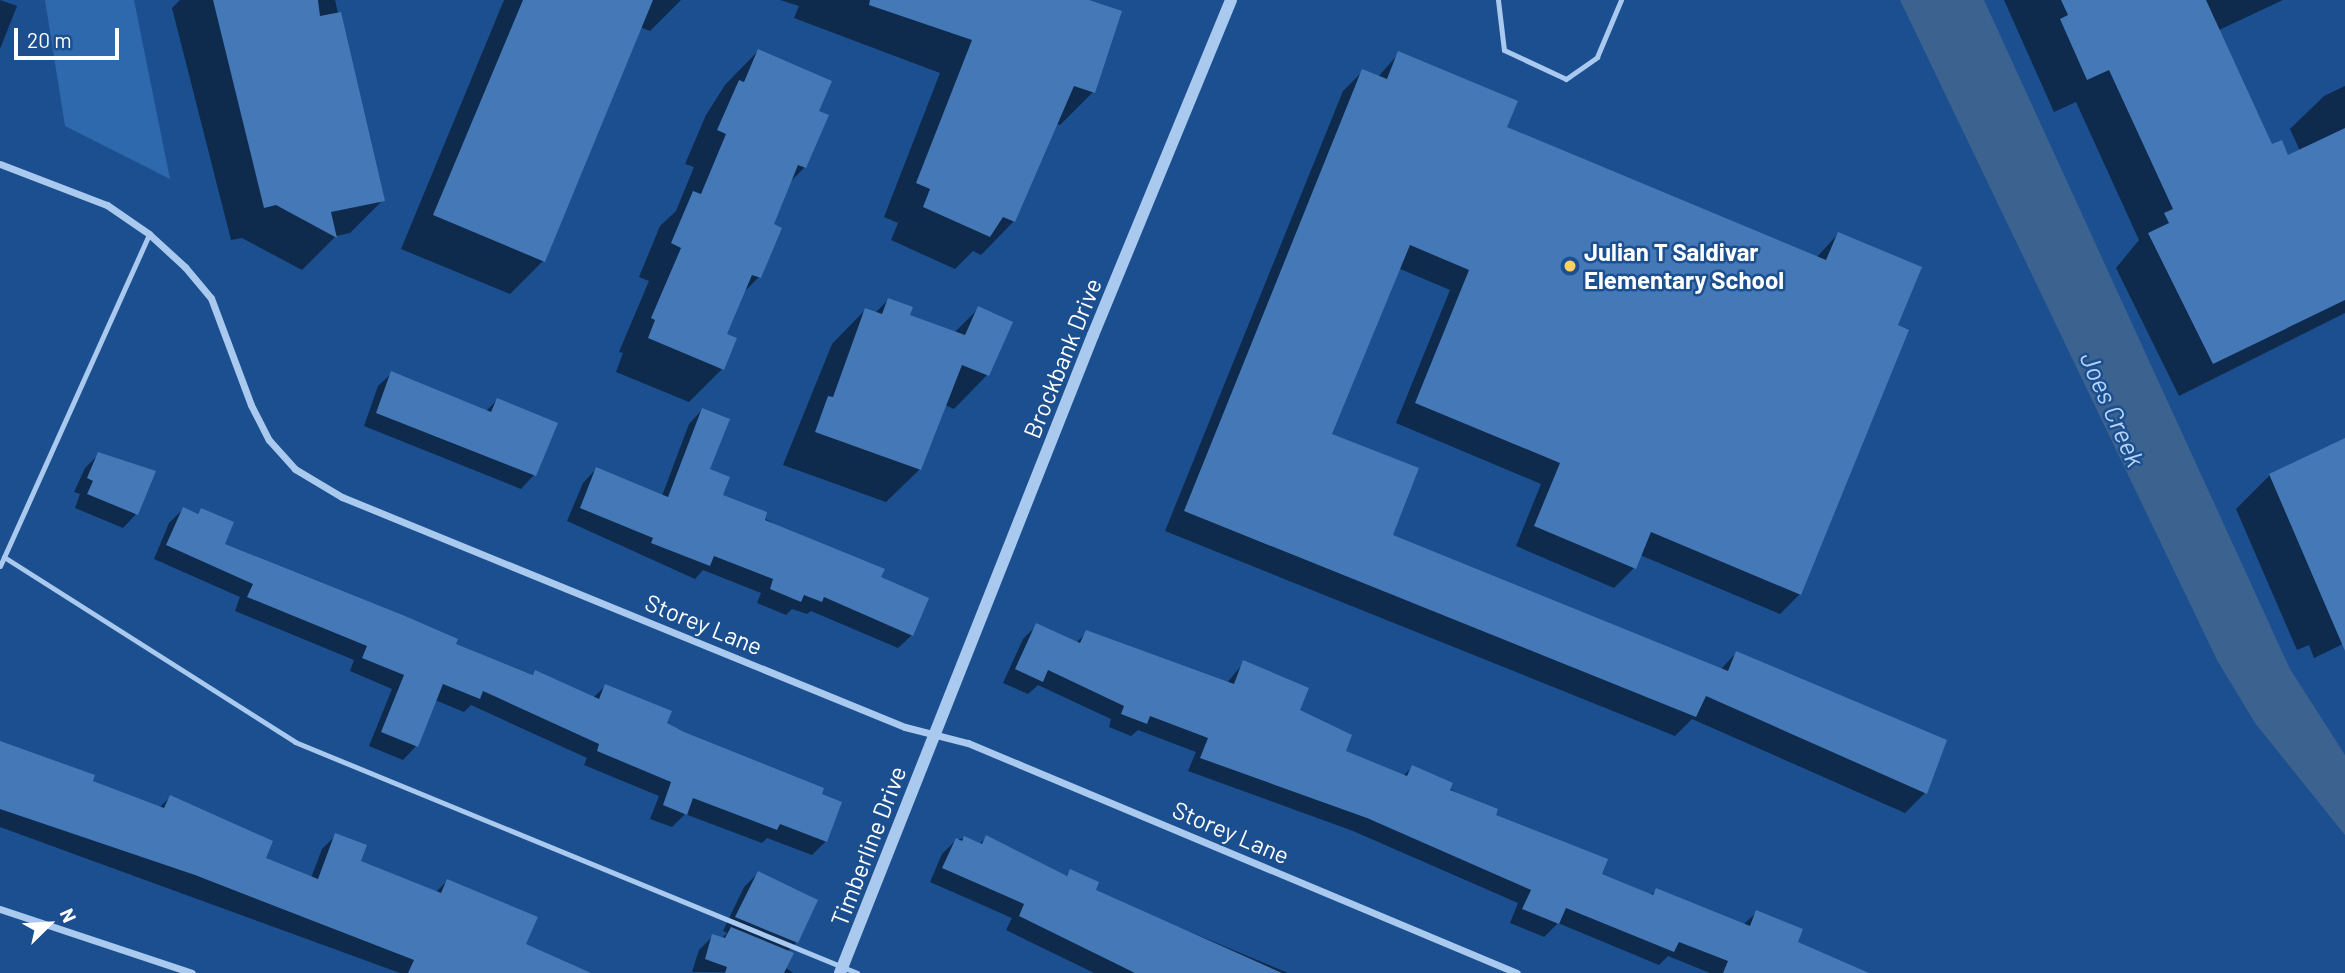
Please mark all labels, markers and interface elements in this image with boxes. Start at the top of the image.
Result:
scale bar [18,14,122,58]
text: 20 m [27,27,72,52]
place label: Julian T Saldivar Elementary School [1584,238,1784,294]
marker: Julian T Saldivar Elementary School [1562,258,1578,274]
street label: Brockbank Drive [1017,274,1107,442]
water label: Joes Creek [2074,347,2152,471]
street label: Storey Lane [641,587,767,661]
street label: Timberline Drive [824,762,912,930]
street label: Storey Lane [1168,795,1294,869]
north arrow [14,889,84,959]
text: N [56,905,82,926]

